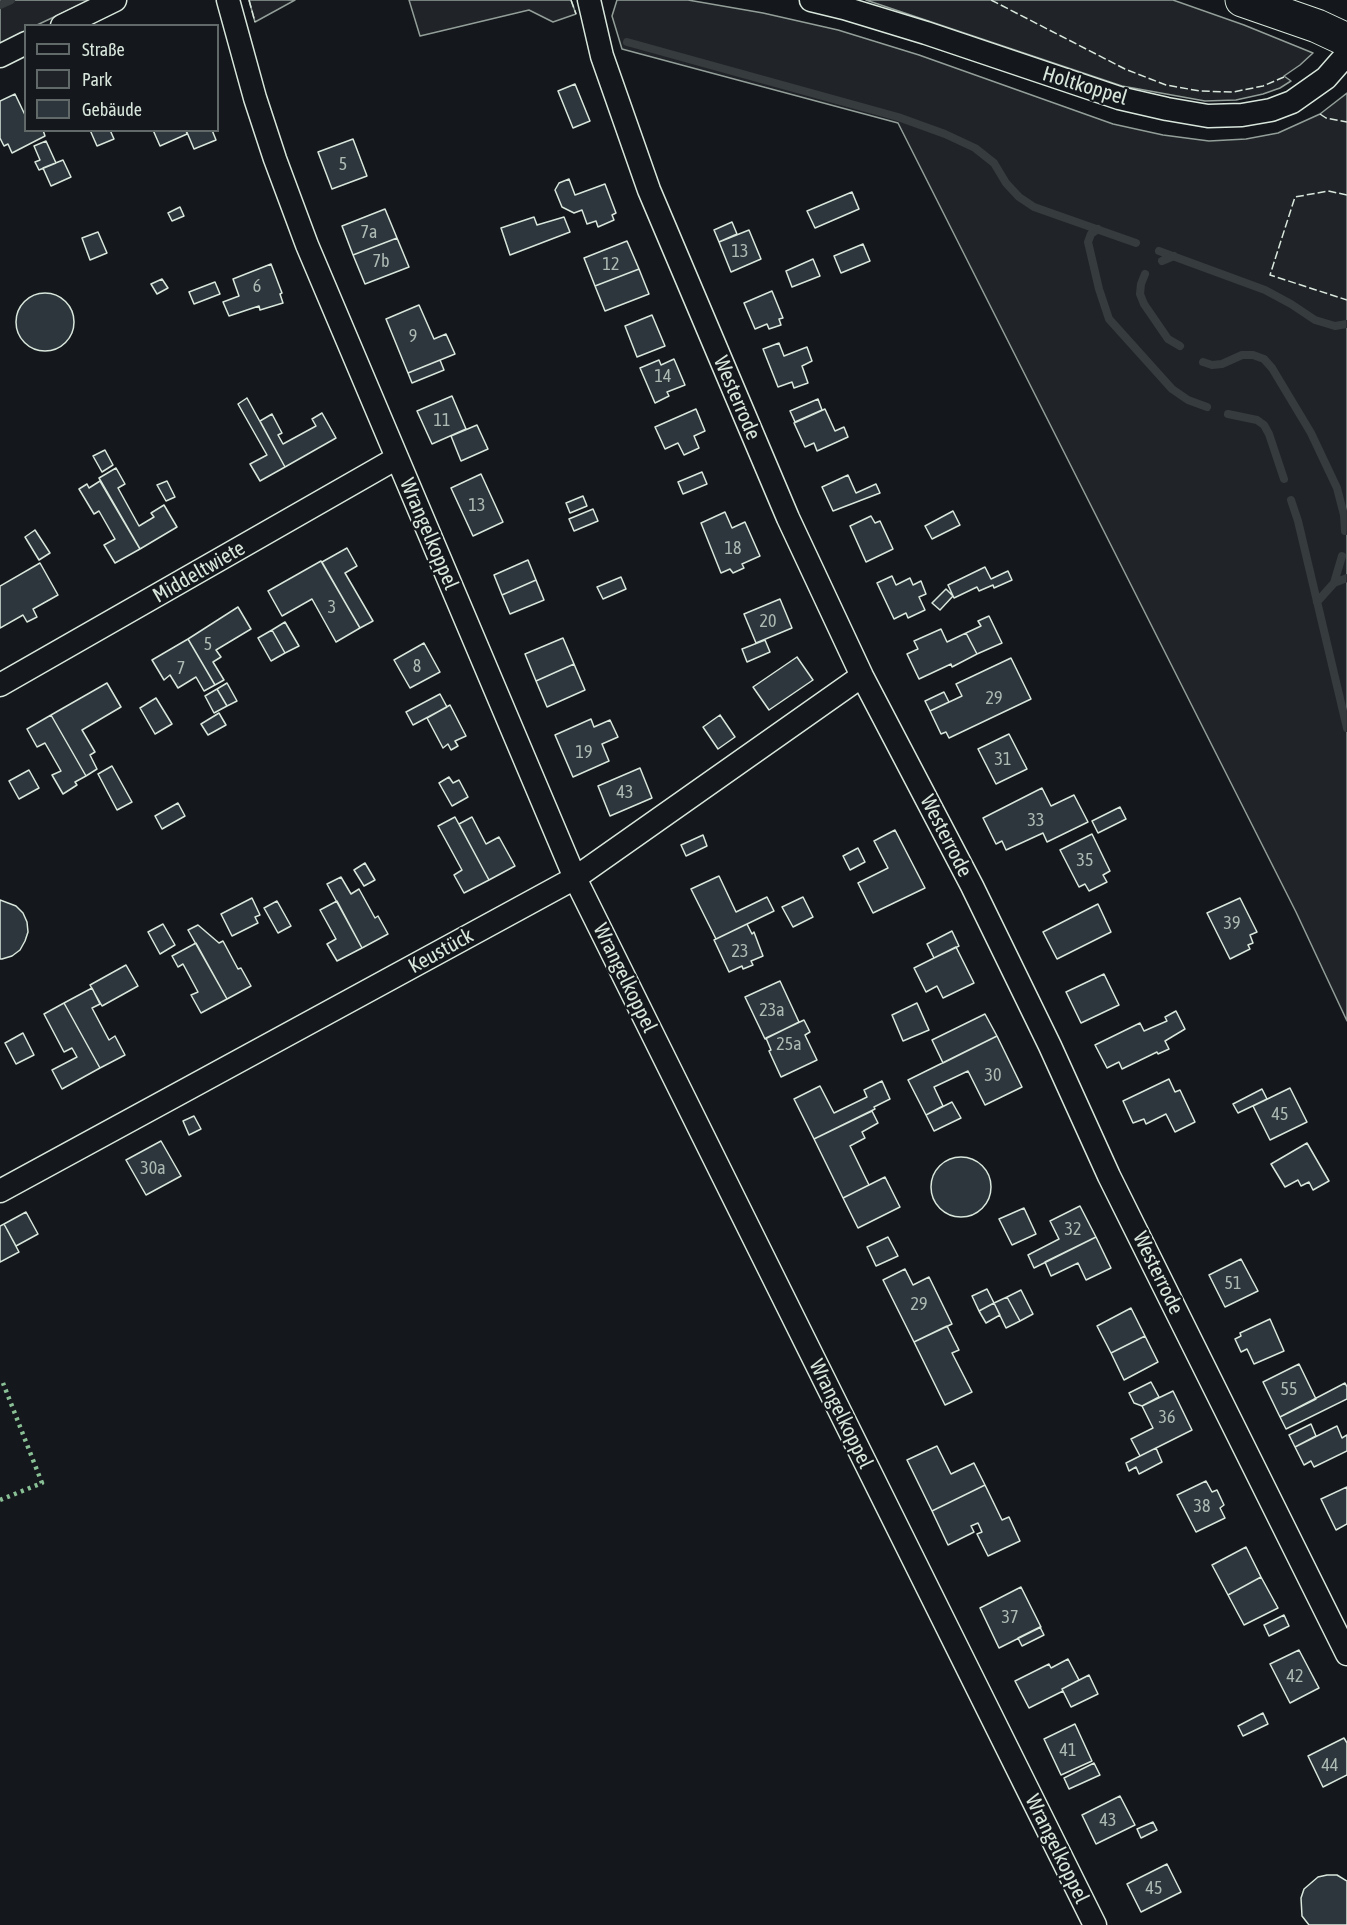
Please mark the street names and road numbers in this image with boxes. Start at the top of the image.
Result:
street label: Holtkoppel [1040,61,1130,111]
street label: Westerrode [708,352,766,444]
street label: Wrangelkoppel [394,475,464,593]
street label: Middeltwiete [148,536,250,608]
street label: Westerrode [915,791,977,881]
street label: Wrangelkoppel [588,919,662,1037]
street label: Keustück [404,923,478,979]
street label: Westerrode [1127,1228,1189,1318]
street label: Wrangelkoppel [804,1355,878,1473]
street label: Wrangelkoppel [1020,1790,1094,1908]

